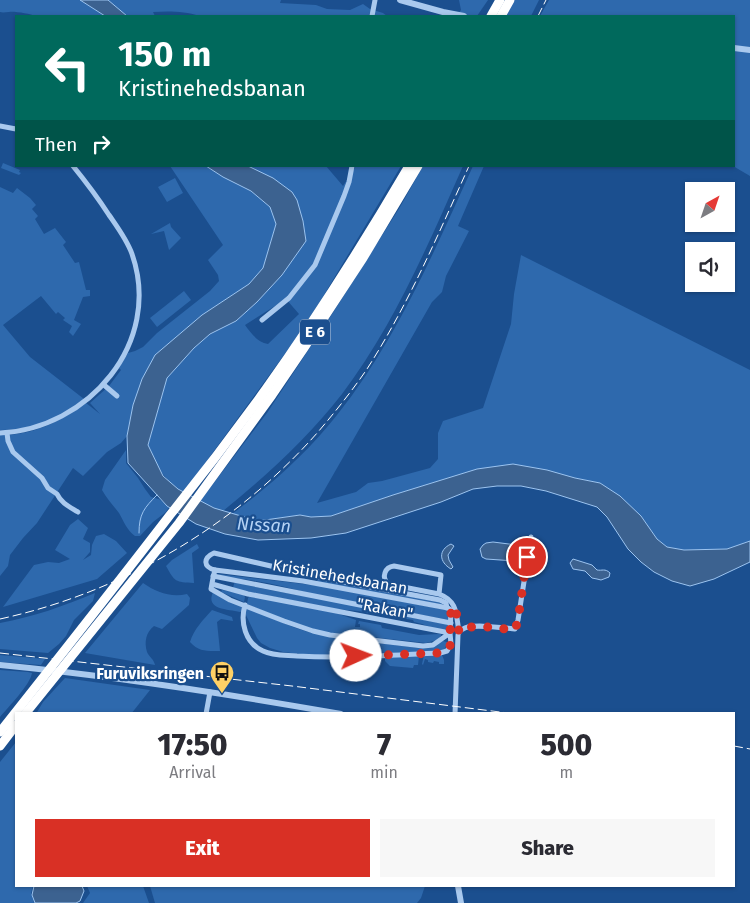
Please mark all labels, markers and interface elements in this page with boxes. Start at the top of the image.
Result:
text: 150 m [118,33,211,75]
icon: left [35,35,100,100]
text: Kristinehedsbanan [118,75,306,102]
icon: right [87,130,115,158]
text: Then [35,133,77,156]
north arrow [685,182,735,232]
map controls [685,182,735,292]
button: sound [685,242,735,292]
road number: E 6 [300,320,330,344]
water label: Nissan [236,513,292,537]
pin [506,536,548,578]
icon: arrive [513,543,541,571]
street label: Kristinehedsbanan [271,555,409,598]
street label: "Rakan" [355,594,415,623]
position arrow [329,629,381,681]
bus stop icon: Furuviksringen [209,660,235,694]
place label: Furuviksringen [96,664,204,683]
text: 17:50 [158,727,228,763]
text: 7 [377,727,391,763]
text: 500 [540,727,592,763]
text: Arrival [169,763,216,782]
text: min [370,763,398,782]
text: m [560,763,573,782]
button: Exit [35,819,370,877]
button: Share [380,819,715,877]

